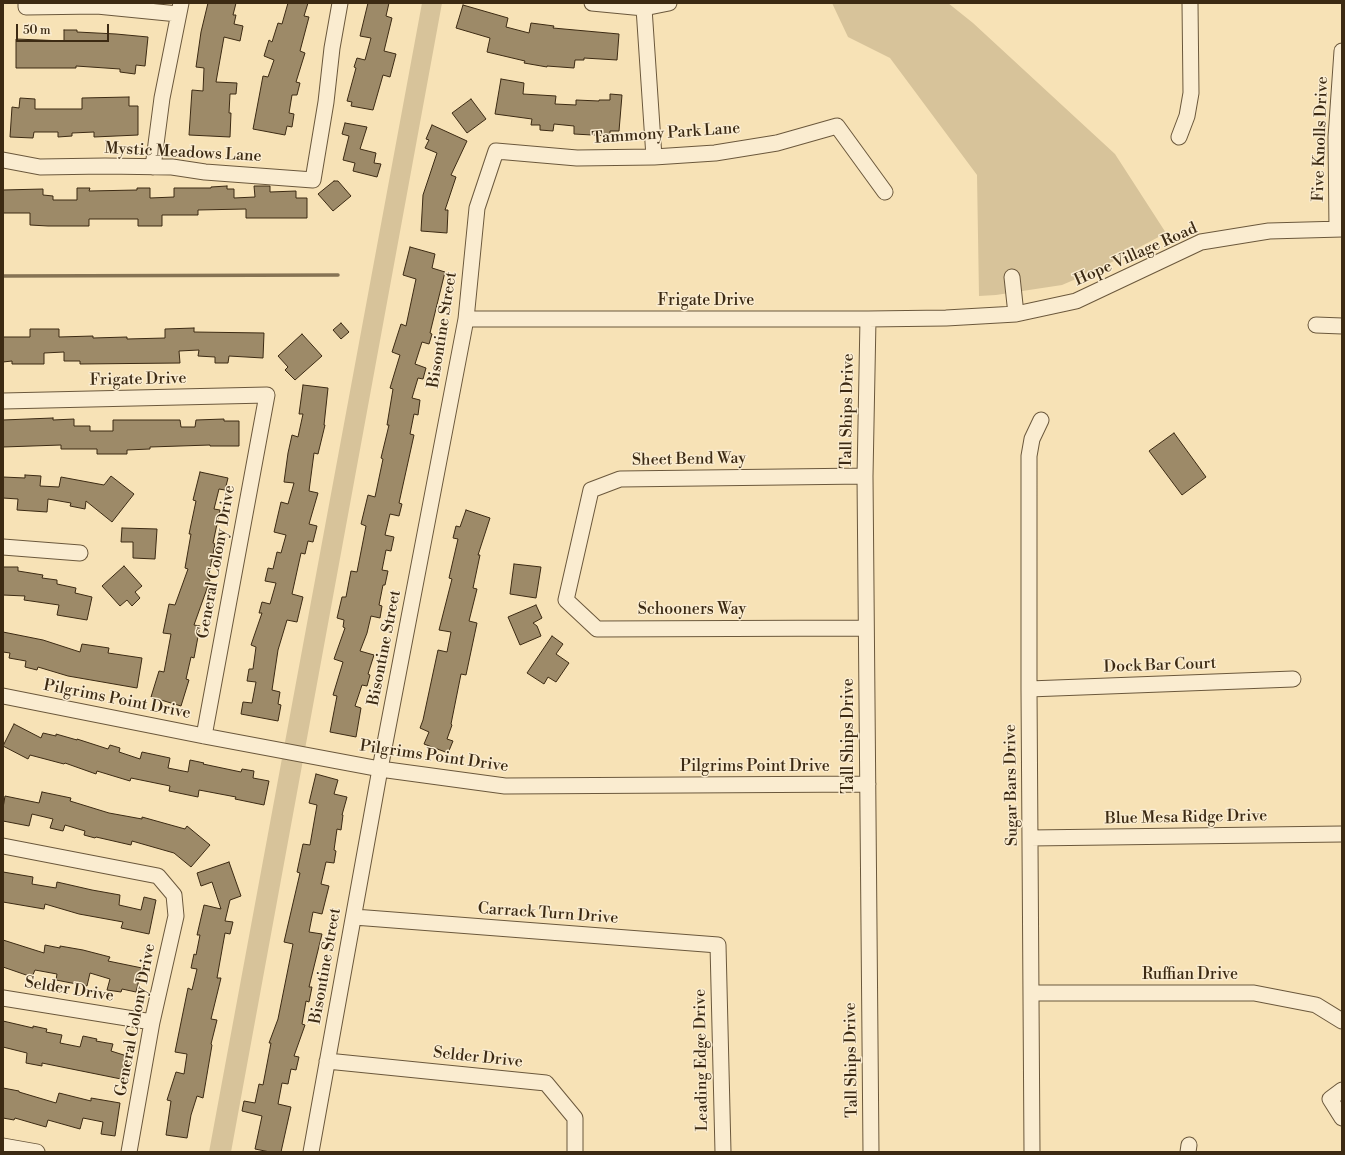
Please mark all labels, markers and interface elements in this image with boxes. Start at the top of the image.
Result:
scale bar [18,16,111,42]
text: 50 m [23,23,51,38]
street label: Five Knolls Drive [1309,76,1333,202]
street label: Tammony Park Lane [591,119,741,149]
street label: Mystic Meadows Lane [104,139,262,167]
street label: Hope Village Road [1072,219,1200,291]
street label: Bisontine Street [424,271,462,389]
street label: Frigate Drive [658,291,754,311]
street label: Tall Ships Drive [837,353,859,469]
street label: Frigate Drive [89,370,187,390]
street label: Sheet Bend Way [632,449,746,471]
street label: General Colony Drive [194,484,240,640]
street label: Bisontine Street [364,589,406,707]
street label: Schooners Way [638,600,746,620]
street label: Dock Bar Court [1103,654,1217,678]
street label: Pilgrims Point Drive [42,676,192,724]
street label: Tall Ships Drive [839,678,859,794]
street label: Sugar Bars Drive [1001,724,1023,846]
street label: Pilgrims Point Drive [358,737,510,777]
street label: Pilgrims Point Drive [680,757,830,777]
street label: Blue Mesa Ridge Drive [1104,807,1268,829]
street label: Carrack Turn Drive [477,900,619,928]
street label: Bisontine Street [306,907,346,1025]
street label: General Colony Drive [112,942,160,1098]
street label: Ruffian Drive [1142,965,1238,985]
street label: Selder Drive [23,973,115,1007]
street label: Leading Edge Drive [691,989,713,1131]
street label: Tall Ships Drive [841,1002,863,1118]
street label: Selder Drive [432,1044,524,1072]

